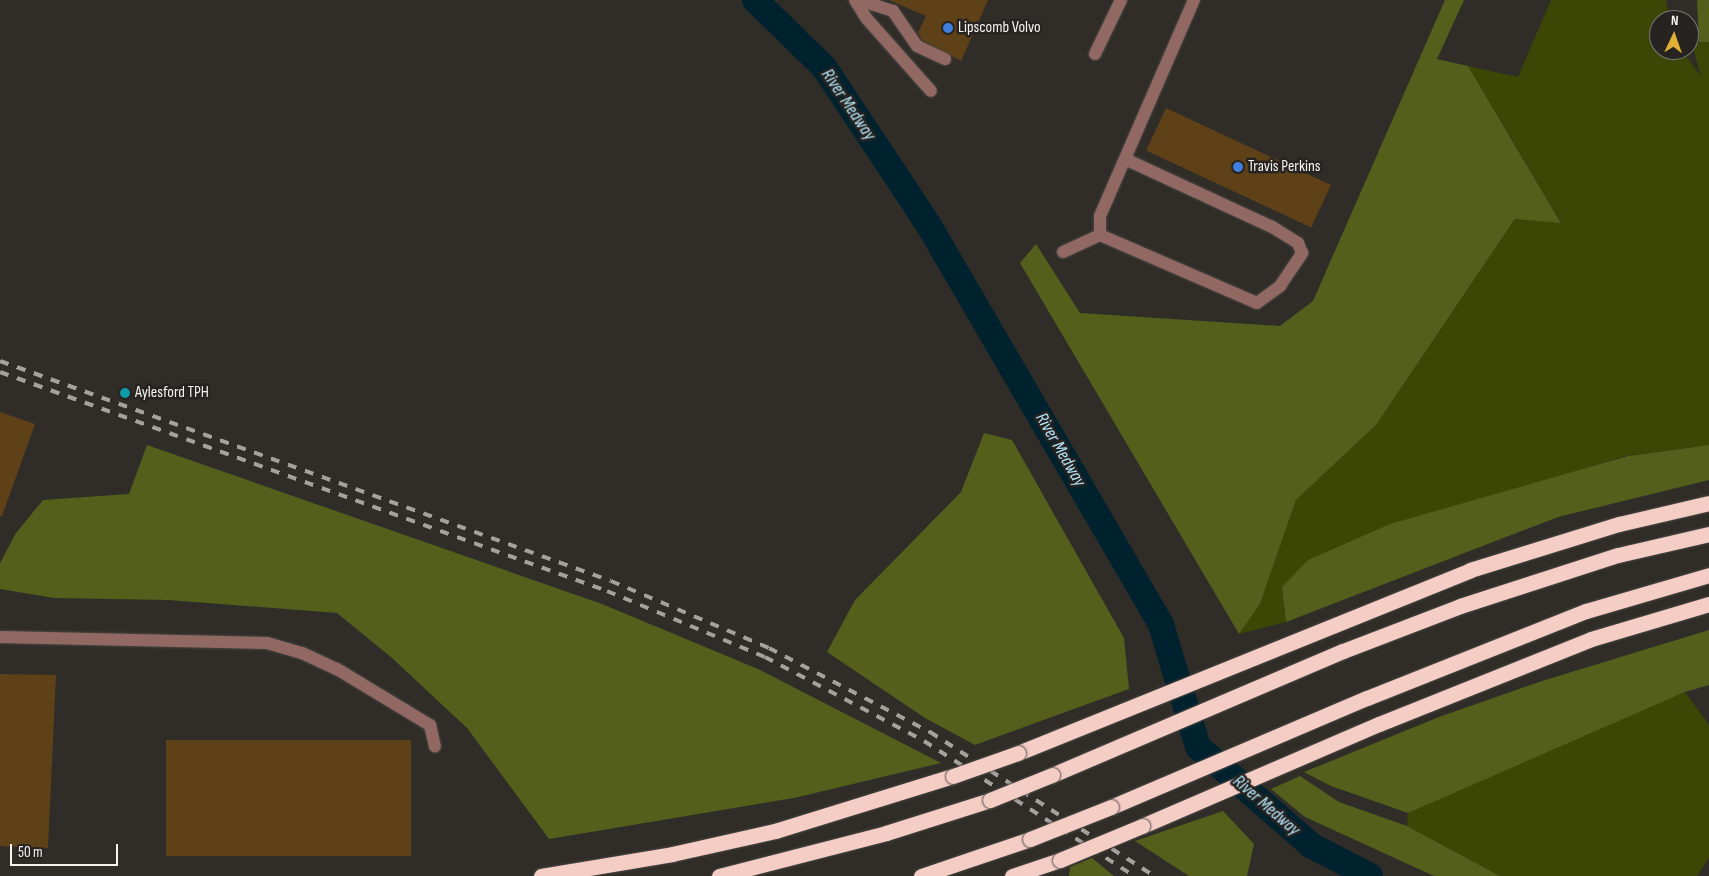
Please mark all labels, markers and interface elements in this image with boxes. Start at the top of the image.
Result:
north arrow [1649,10,1699,60]
text: N [1671,12,1679,29]
place label: Lipscomb Volvo [958,18,1041,38]
marker: Lipscomb Volvo [942,22,954,34]
water label: River Medway [816,65,880,145]
place label: Travis Perkins [1248,157,1321,177]
marker: Travis Perkins [1232,161,1244,173]
place label: Aylesford TPH [135,383,209,403]
marker: Aylesford TPH [119,387,131,399]
water label: River Medway [1030,409,1090,491]
water label: River Medway [1228,771,1304,841]
scale bar [12,834,120,866]
text: 50 m [18,843,43,862]

